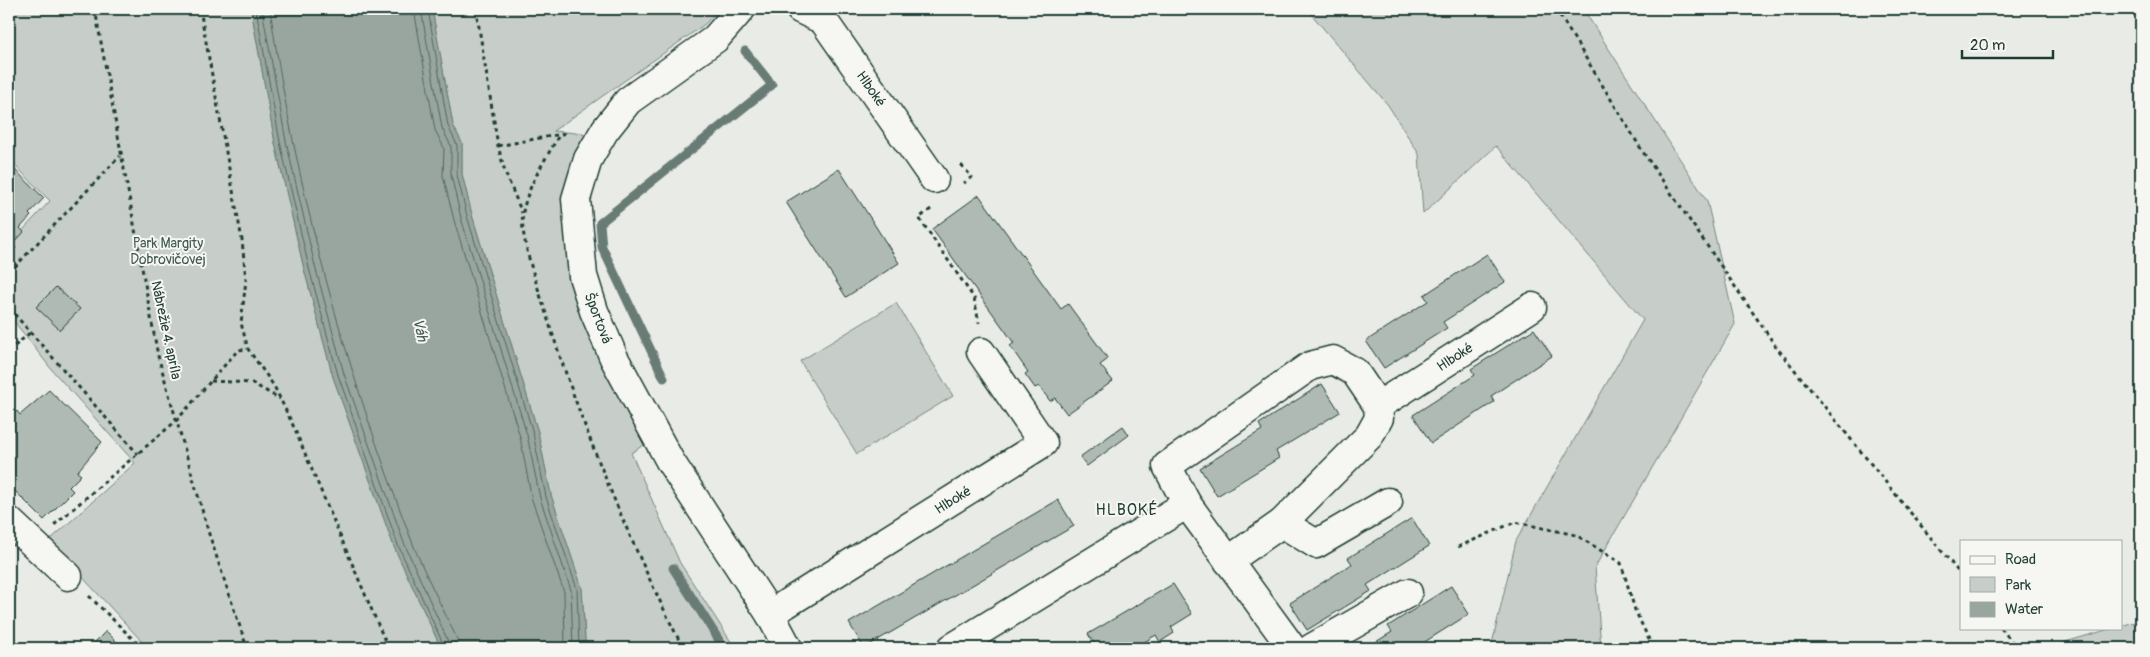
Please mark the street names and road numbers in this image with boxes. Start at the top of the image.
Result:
street label: Hlboké [853,68,889,110]
street label: Nábrežie 4. apríla [147,279,185,381]
street label: Športová [580,290,616,346]
street label: Hlboké [1434,339,1476,375]
street label: Hlboké [932,482,974,518]

